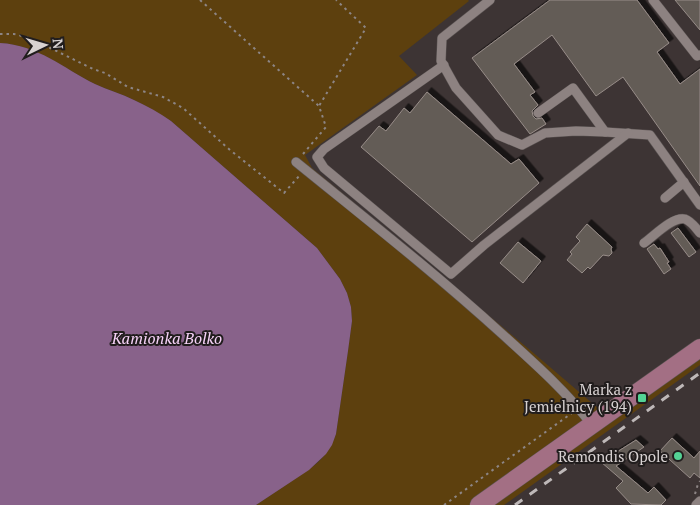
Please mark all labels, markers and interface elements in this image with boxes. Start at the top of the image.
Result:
north arrow [20,20,70,70]
text: N [49,38,68,50]
water label: Kamionka Bolko [111,327,222,349]
place label: Marka z Jemielnicy (194) [524,379,632,416]
marker: Marka z Jemielnicy (194) [636,392,648,404]
place label: Remondis Opole [558,446,668,466]
marker: Remondis Opole [672,450,684,462]

